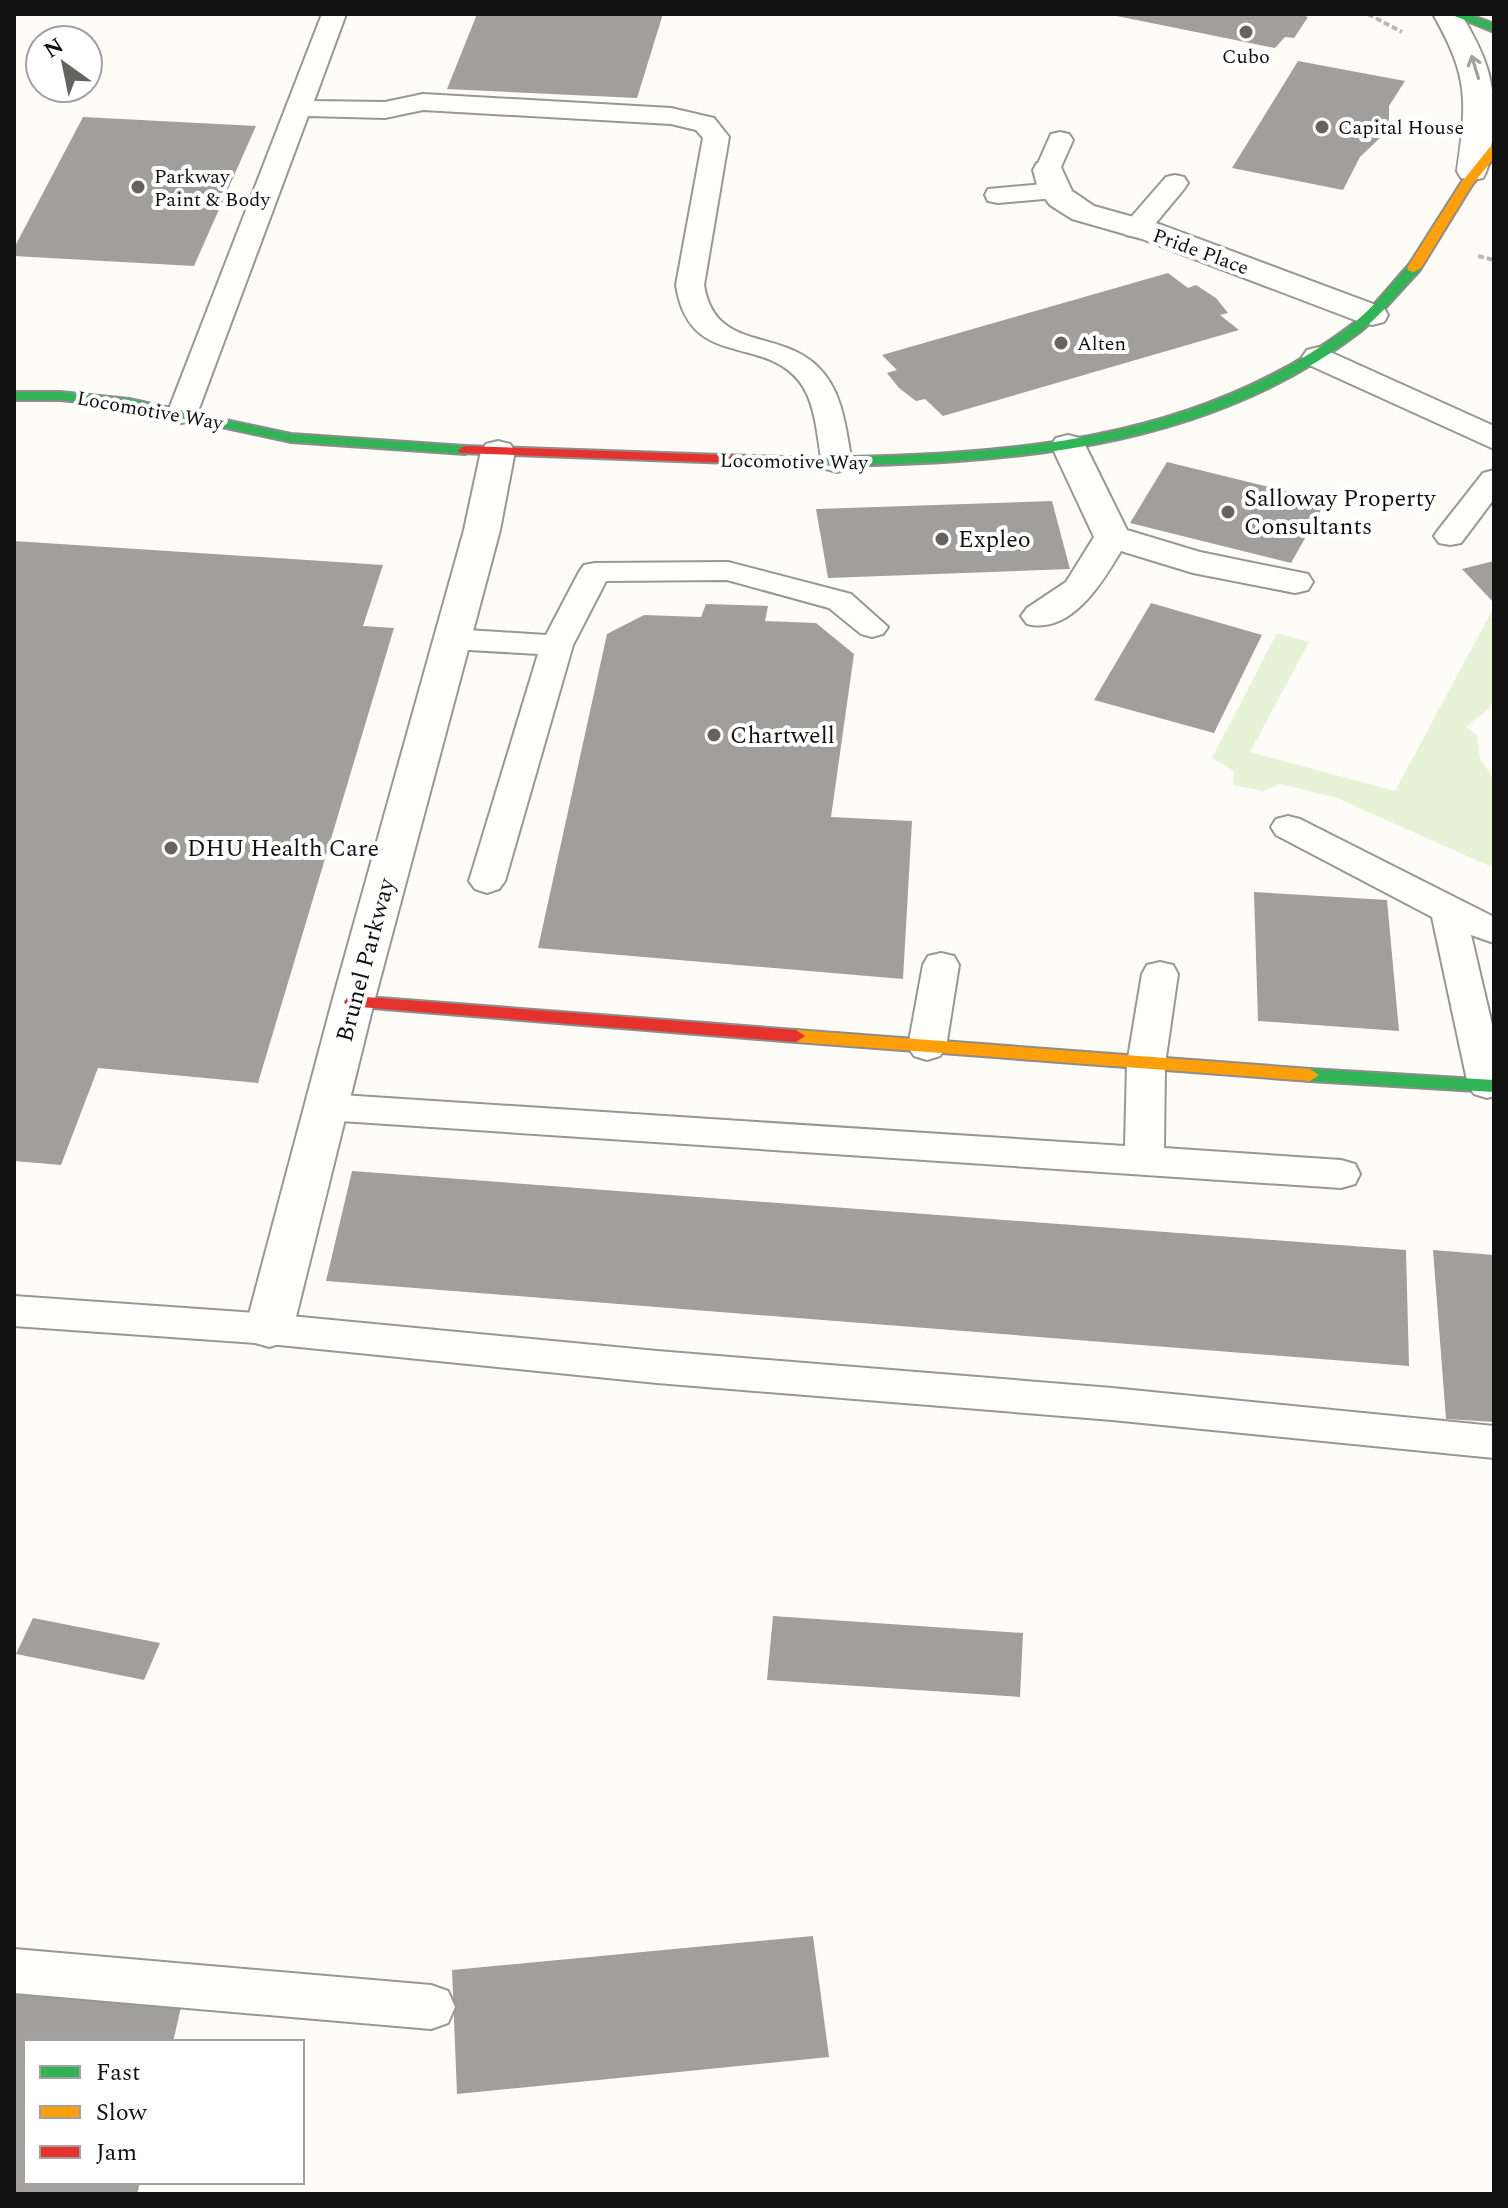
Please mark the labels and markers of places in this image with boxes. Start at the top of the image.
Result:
marker: Cubo [1237,23,1255,41]
place label: Cubo [1222,42,1270,72]
place label: Capital House [1338,113,1464,143]
marker: Capital House [1313,118,1331,136]
place label: Parkway Paint & Body [154,162,271,215]
marker: Parkway Paint & Body [129,178,147,196]
place label: Alten [1077,329,1126,359]
marker: Alten [1052,334,1070,352]
place label: Salloway Property Consultants [1244,481,1437,545]
marker: Salloway Property Consultants [1219,503,1237,521]
place label: Expleo [958,522,1031,558]
marker: Expleo [933,530,951,548]
place label: Chartwell [730,718,835,754]
marker: Chartwell [705,726,723,744]
place label: DHU Health Care [187,831,379,867]
marker: DHU Health Care [162,839,180,857]

